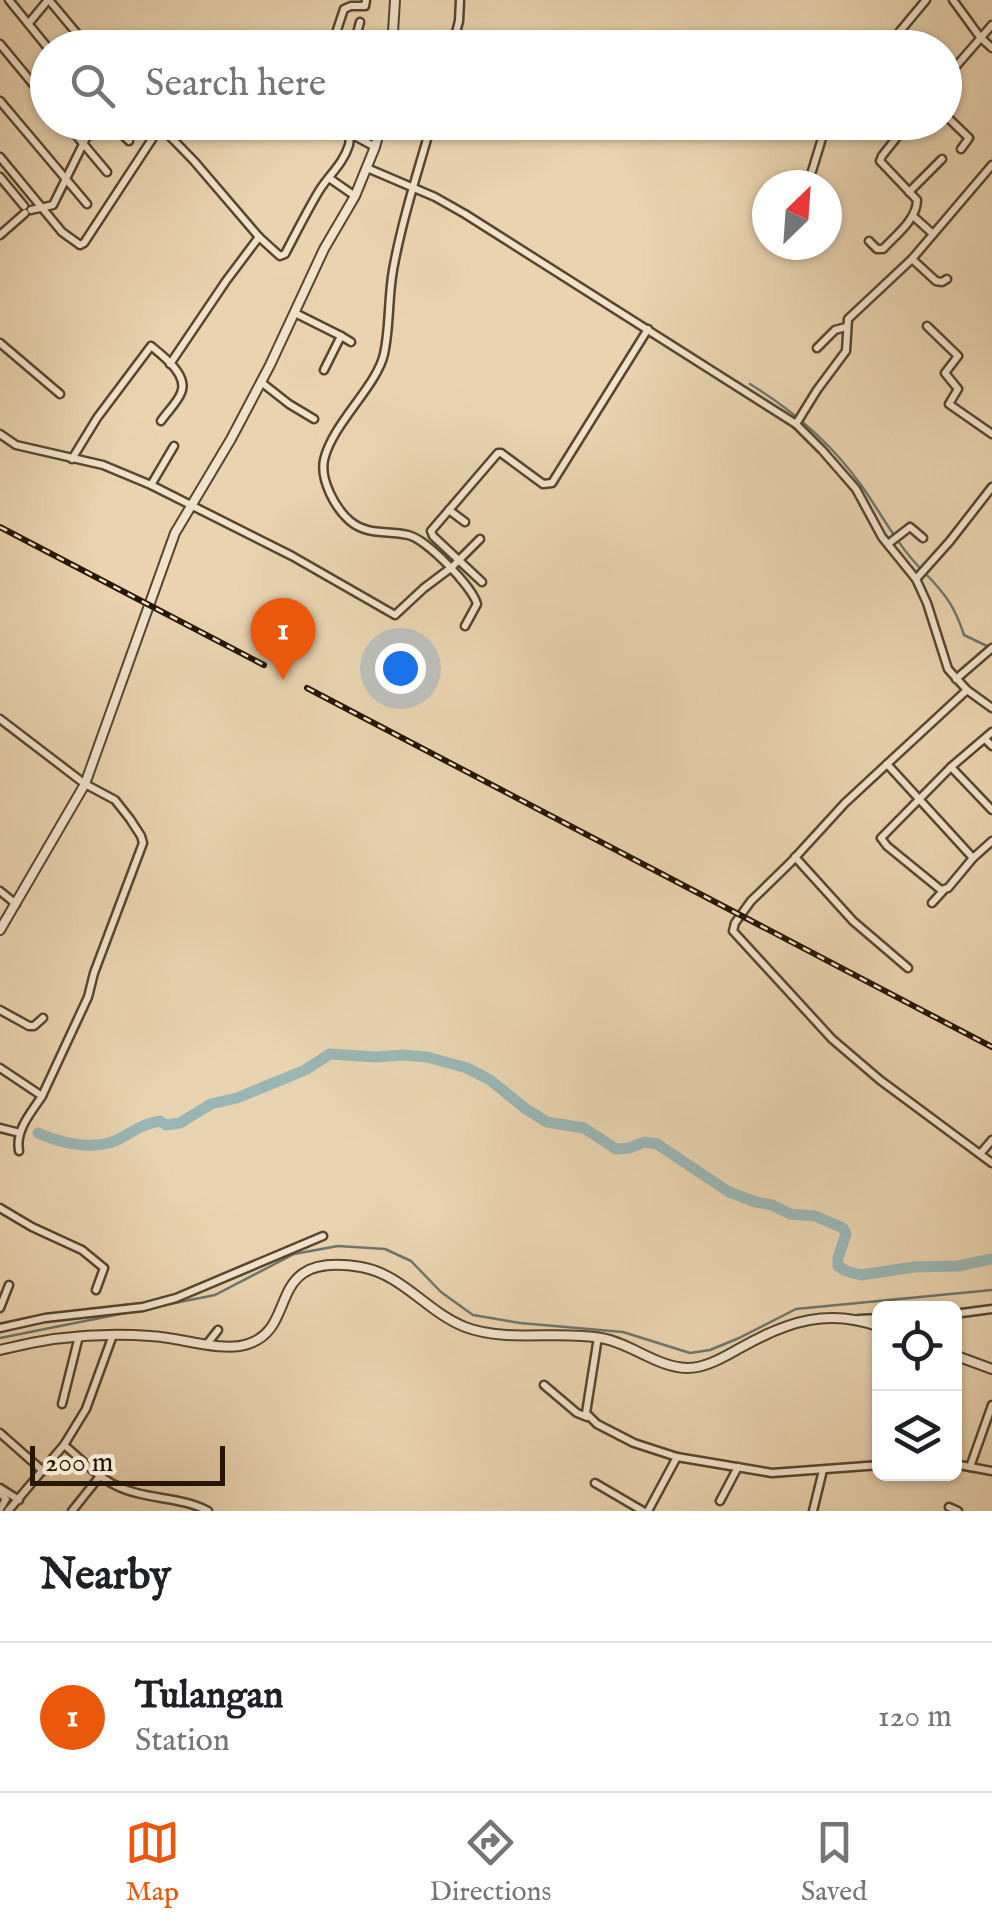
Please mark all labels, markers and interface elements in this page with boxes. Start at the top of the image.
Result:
search box [30,30,962,140]
icon: search [65,58,120,113]
text: Search here [145,61,326,109]
north arrow [752,170,842,260]
pin: 1 [250,598,316,680]
your location [375,643,426,694]
map controls [872,1301,962,1481]
button: locate [872,1301,962,1391]
button: layers [872,1391,962,1481]
scale bar [30,1441,225,1486]
text: 200 m [45,1446,113,1481]
text: Nearby [40,1550,171,1603]
text: Tulangan [135,1673,283,1721]
text: 1 [67,1697,78,1738]
text: 120 m [878,1697,952,1738]
text: Station [135,1721,230,1762]
tab: Map [125,1815,180,1910]
tab: Directions [429,1815,551,1910]
tab: Saved [801,1815,867,1910]

